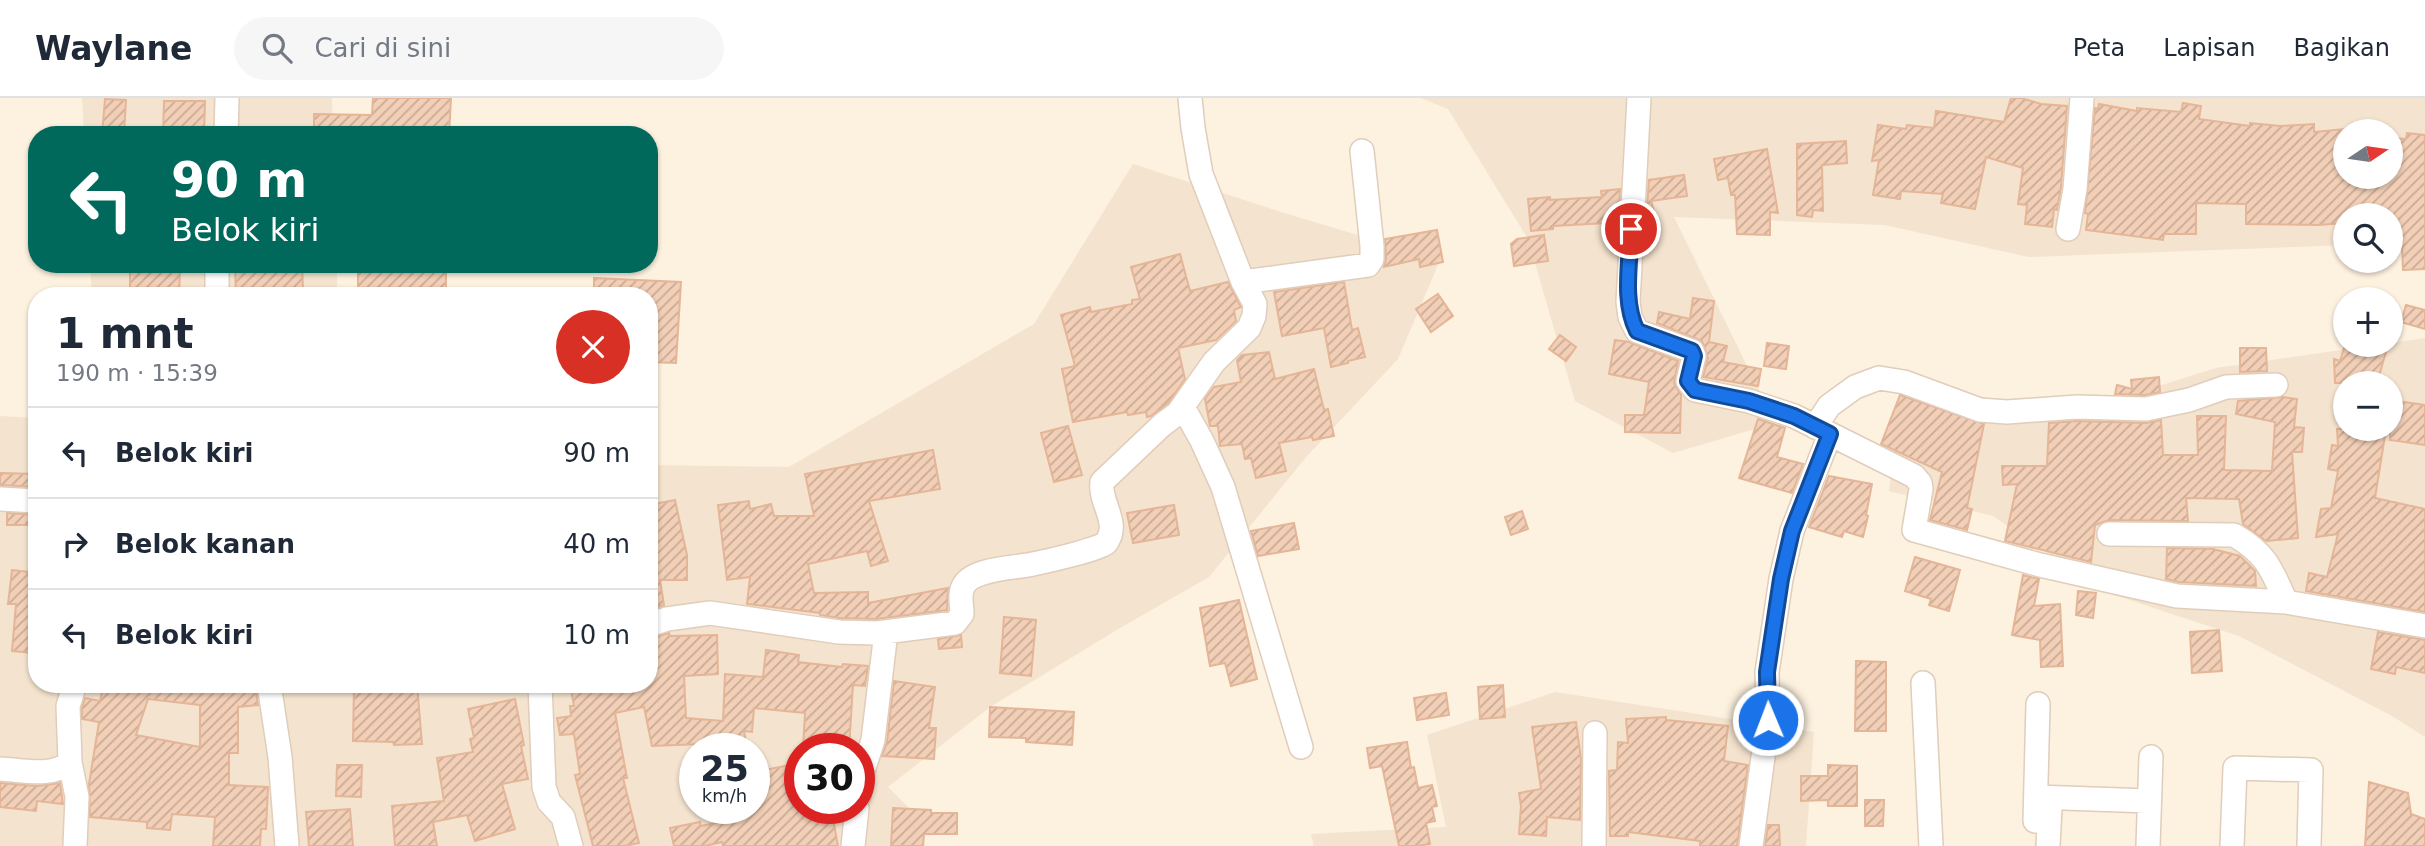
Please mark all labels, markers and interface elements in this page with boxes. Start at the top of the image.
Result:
search box [234,17,724,80]
text: Waylane [35,29,192,68]
icon: search [258,29,296,67]
text: Cari di sini [314,33,451,63]
text: Peta [2073,34,2125,62]
text: Lapisan [2163,34,2256,62]
text: Bagikan [2294,34,2390,62]
north arrow [2333,119,2403,189]
map controls [2333,119,2403,441]
text: 90 m [171,152,307,209]
icon: left [56,154,147,245]
pin [1601,199,1661,259]
button: search [2333,203,2403,273]
icon: arrive [1612,210,1650,248]
text: Belok kiri [171,211,319,249]
button: + [2333,287,2403,357]
text: 1 mnt [56,309,194,358]
button: close [556,310,630,384]
text: 190 m · 15:39 [56,360,218,386]
button: − [2333,371,2403,441]
icon: left [56,434,94,472]
text: Belok kiri [115,438,254,468]
text: 90 m [563,438,630,468]
icon: right [56,525,94,563]
text: Belok kanan [115,529,295,559]
text: 40 m [563,529,630,559]
icon: left [56,616,94,654]
text: Belok kiri [115,620,254,650]
text: 10 m [563,620,630,650]
position arrow [1731,683,1805,757]
speed limit sign: 30 [784,733,875,824]
text: 25 [700,749,749,789]
text: km/h [702,785,747,806]

